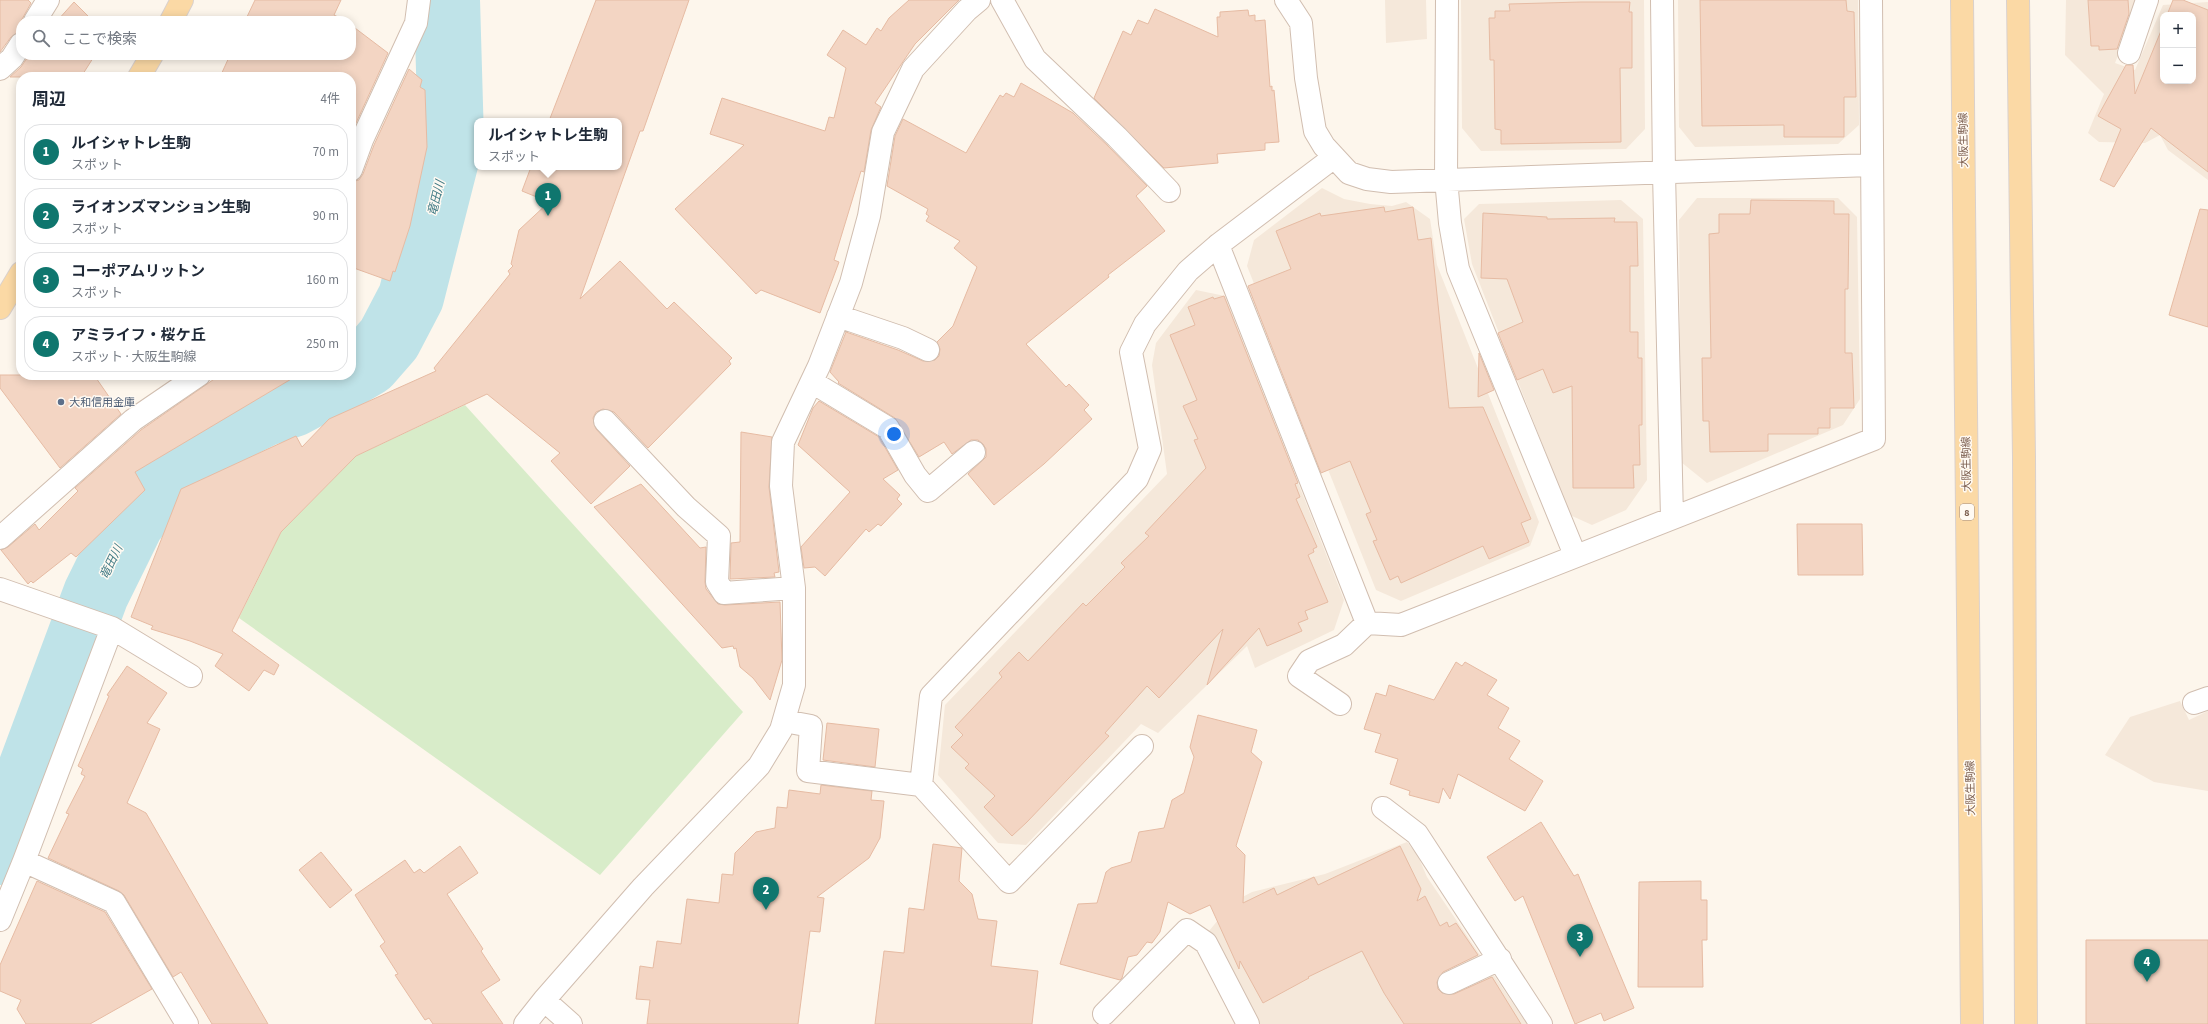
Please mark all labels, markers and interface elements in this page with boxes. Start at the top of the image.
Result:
map controls [2160,12,2196,84]
button: + [2160,12,2196,48]
search box [16,16,356,60]
icon: search [30,27,52,49]
text: ここで検索 [62,29,137,50]
button: − [2160,48,2196,84]
text: 周辺 [32,88,66,112]
text: 4件 [321,90,340,108]
street label: 大阪生駒線 [1956,112,1971,168]
popup [474,118,622,170]
text: ルイシャトレ生駒 [488,125,608,146]
text: ルイシャトレ生駒 [71,133,191,154]
text: 1 [43,143,49,161]
text: 70 m [313,143,339,161]
text: スポット [488,148,540,166]
text: スポット [71,156,123,174]
water label: 竜田川 [424,177,450,218]
pin: 1 [535,183,561,216]
text: ライオンズマンション生駒 [71,197,251,218]
text: 2 [43,207,49,225]
text: 90 m [313,207,339,225]
text: スポット [71,220,123,238]
text: コーポアムリットン [71,261,205,282]
text: 3 [43,271,49,289]
text: 160 m [306,271,339,289]
text: スポット [71,284,123,302]
text: アミライフ・桜ケ丘 [71,325,206,346]
text: 4 [43,335,49,353]
text: 250 m [306,335,339,353]
text: スポット · 大阪生駒線 [71,348,196,366]
place label: 大和信用金庫 [69,395,135,410]
marker: 大和信用金庫 [56,397,66,407]
your location [884,424,904,444]
street label: 大阪生駒線 [1959,436,1974,492]
road number: 8 [1960,504,1974,520]
water label: 竜田川 [96,541,128,582]
street label: 大阪生駒線 [1963,760,1978,816]
pin: 2 [753,877,779,910]
pin: 3 [1567,924,1593,957]
pin: 4 [2134,949,2160,982]

